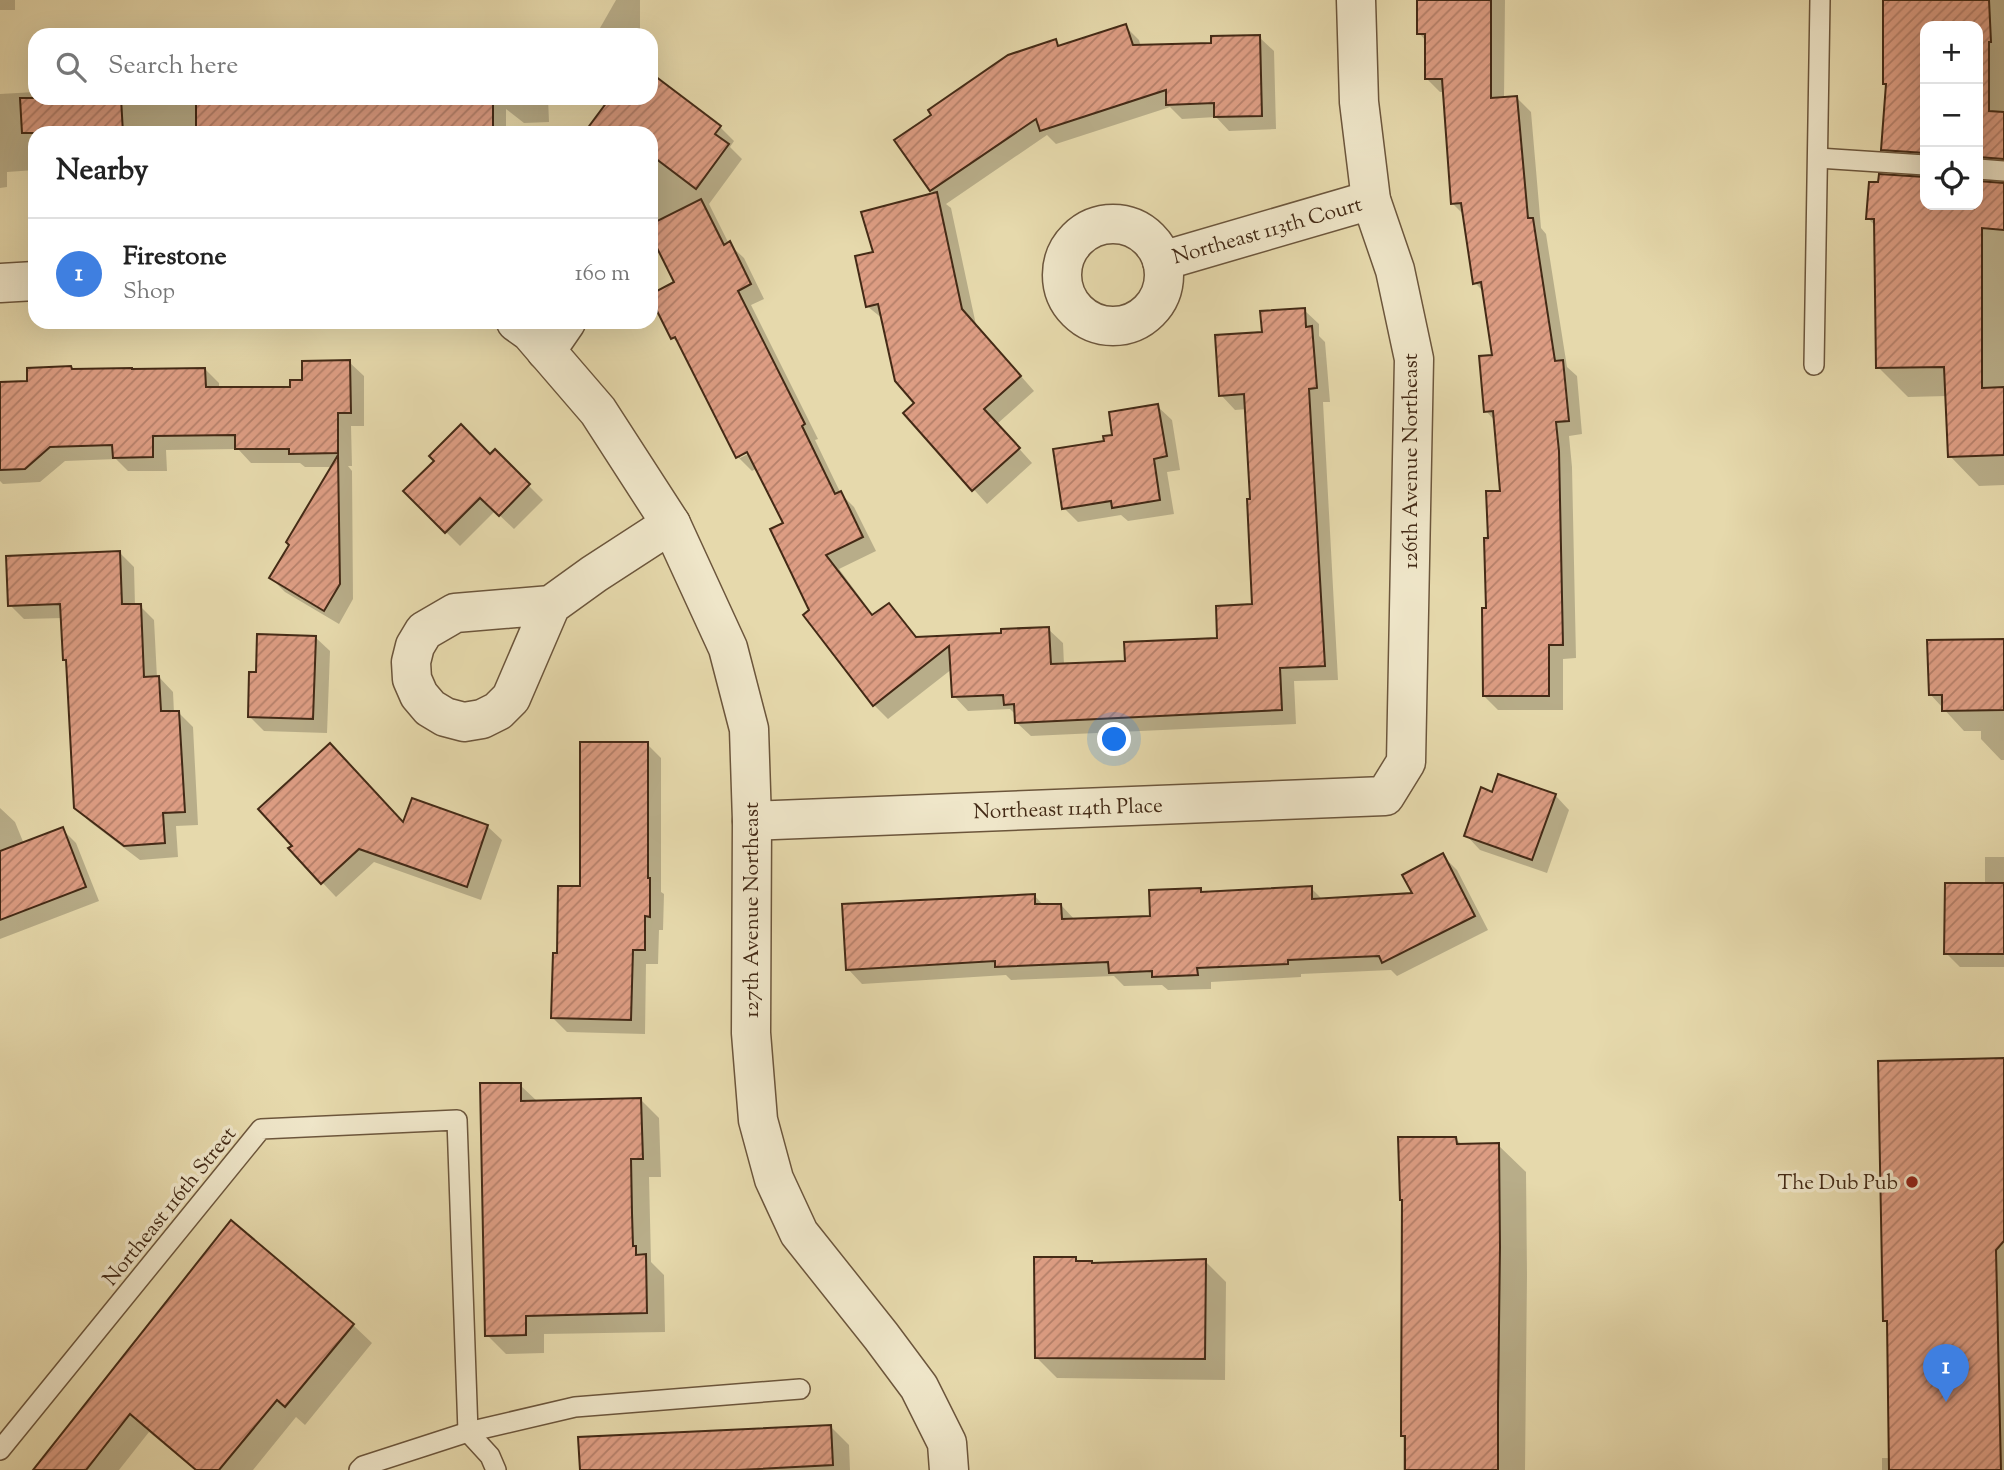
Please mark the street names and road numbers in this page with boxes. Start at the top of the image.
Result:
street label: Northeast 113th Court [1169,190,1366,273]
street label: 126th Avenue Northeast [1397,353,1427,569]
street label: Northeast 114th Place [973,792,1163,828]
street label: 127th Avenue Northeast [738,802,768,1018]
street label: Northeast 116th Street [97,1121,244,1293]

